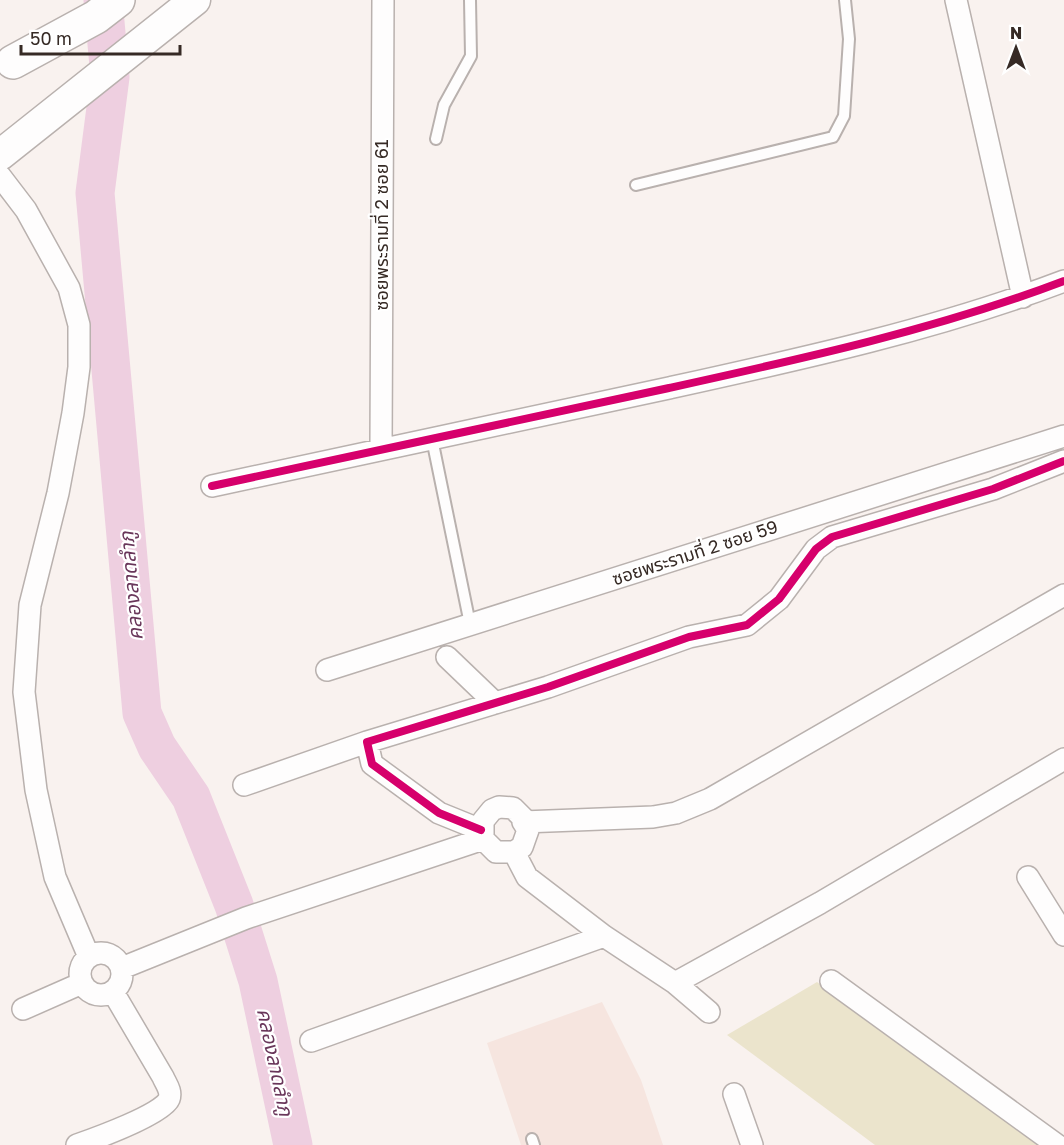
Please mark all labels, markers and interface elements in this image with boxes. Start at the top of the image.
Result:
scale bar [21,18,180,56]
north arrow [986,18,1046,78]
text: N [1010,23,1022,43]
text: 50 m [30,27,72,49]
street label: ซอยพระรามที่ 2 ซอย 61 [369,139,392,311]
street label: ซอยพระรามที่ 2 ซอย 59 [609,514,780,589]
water label: คลองลาดลำภู [113,529,149,642]
water label: คลองลาดลำภู [251,1006,299,1119]

